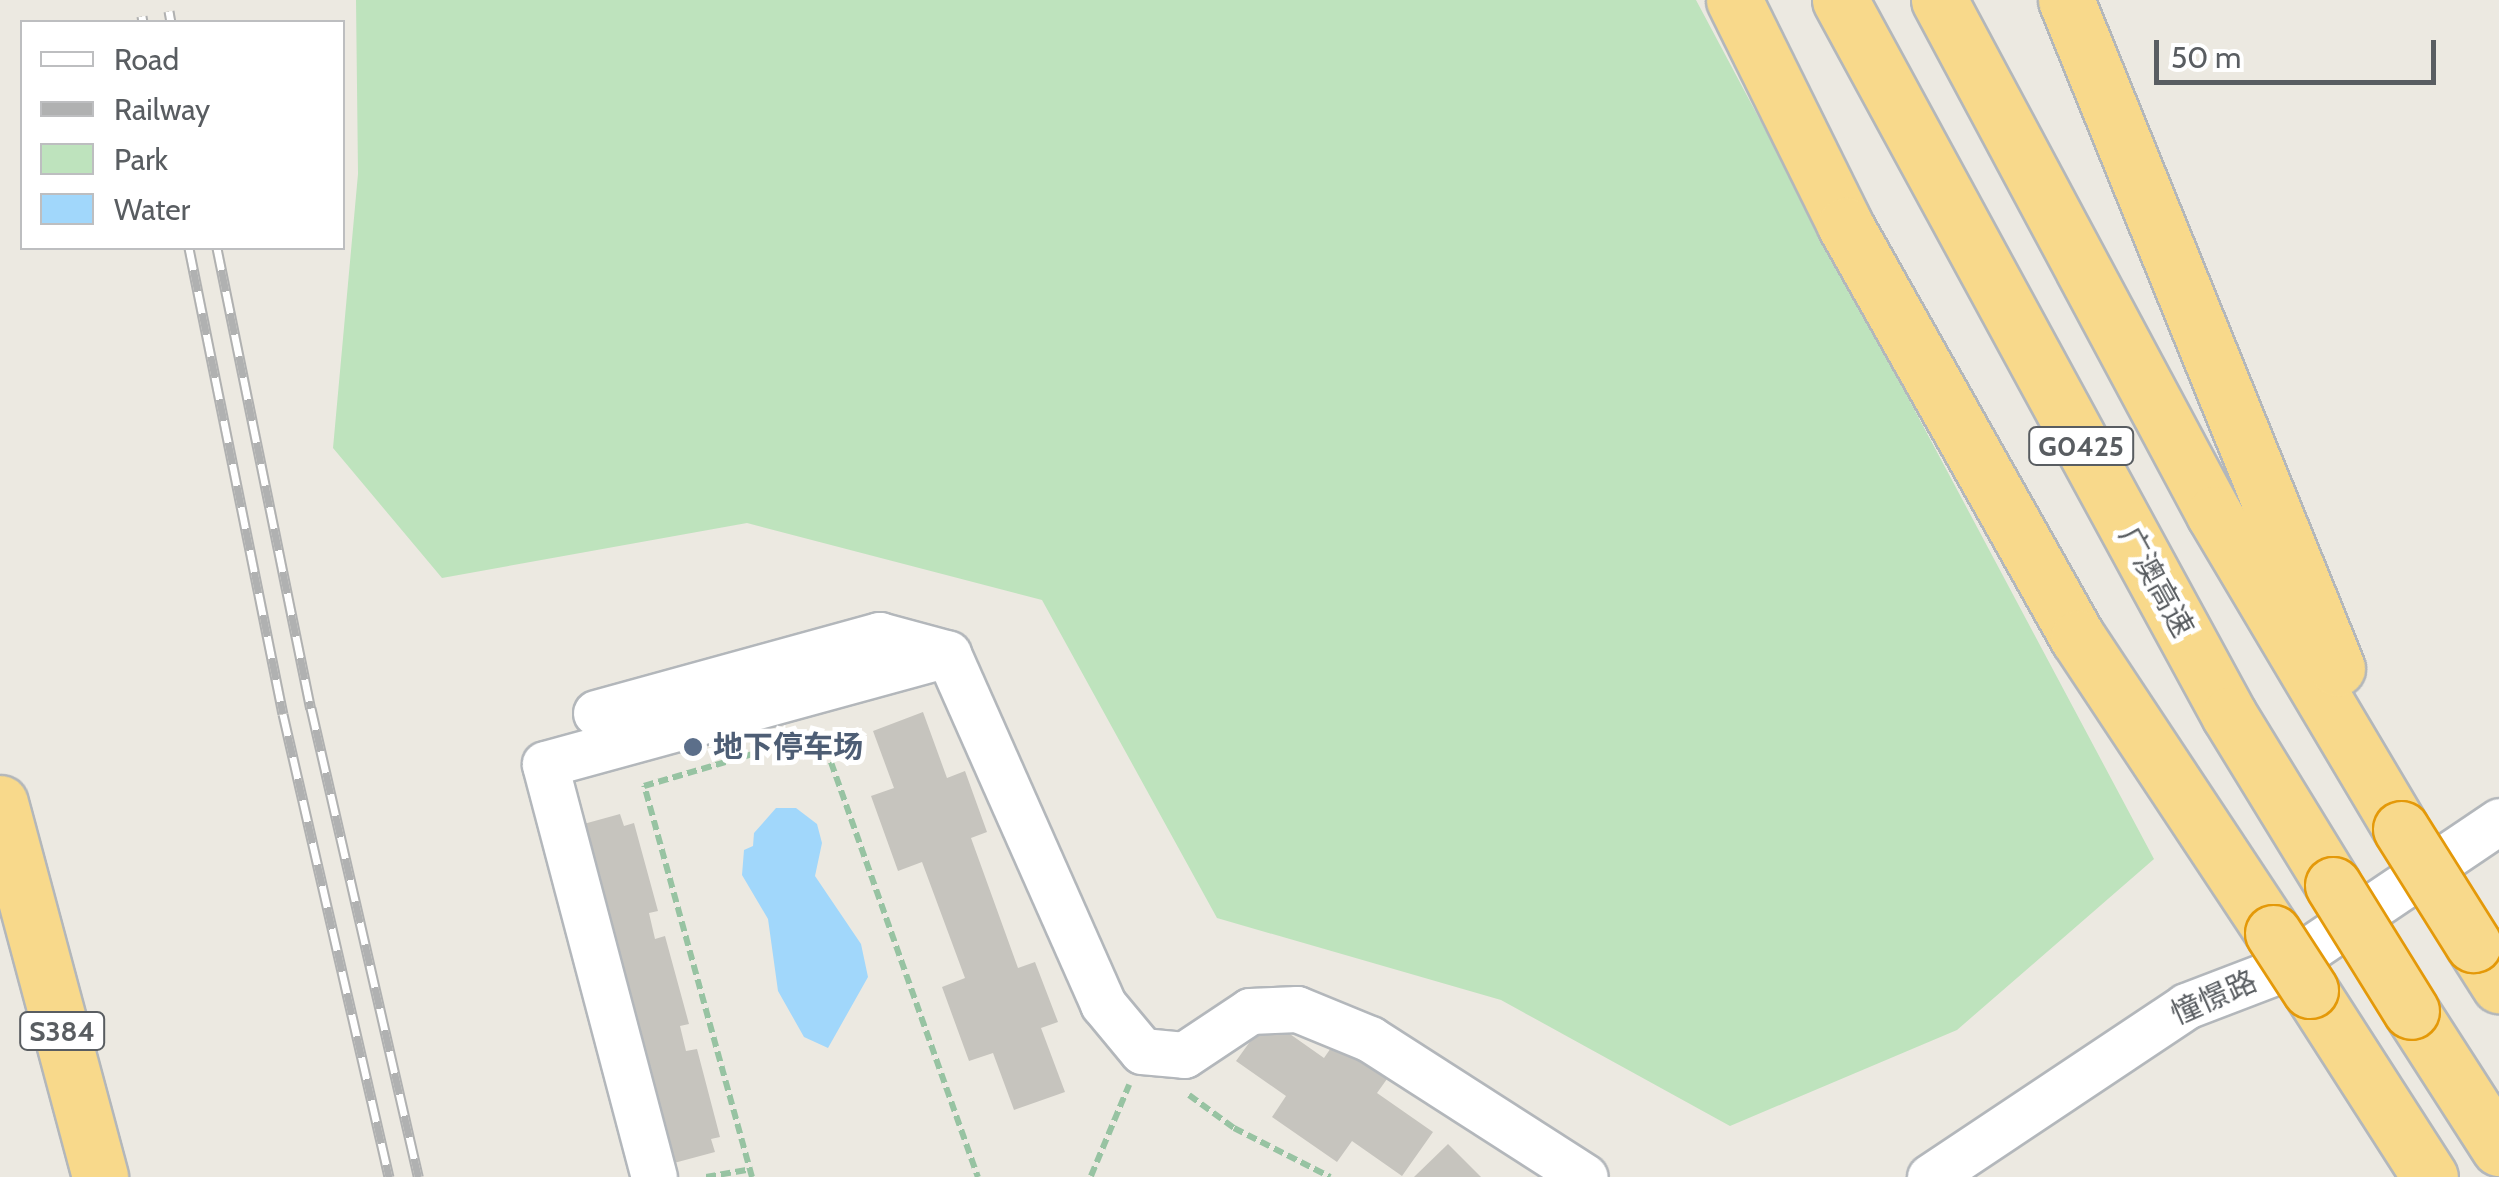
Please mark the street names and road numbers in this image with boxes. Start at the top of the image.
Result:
road number: G0425 [2026,423,2136,469]
street label: 广澳高速 [2111,521,2201,643]
street label: 憧憬路 [2166,963,2262,1033]
road number: S384 [17,1008,107,1054]

